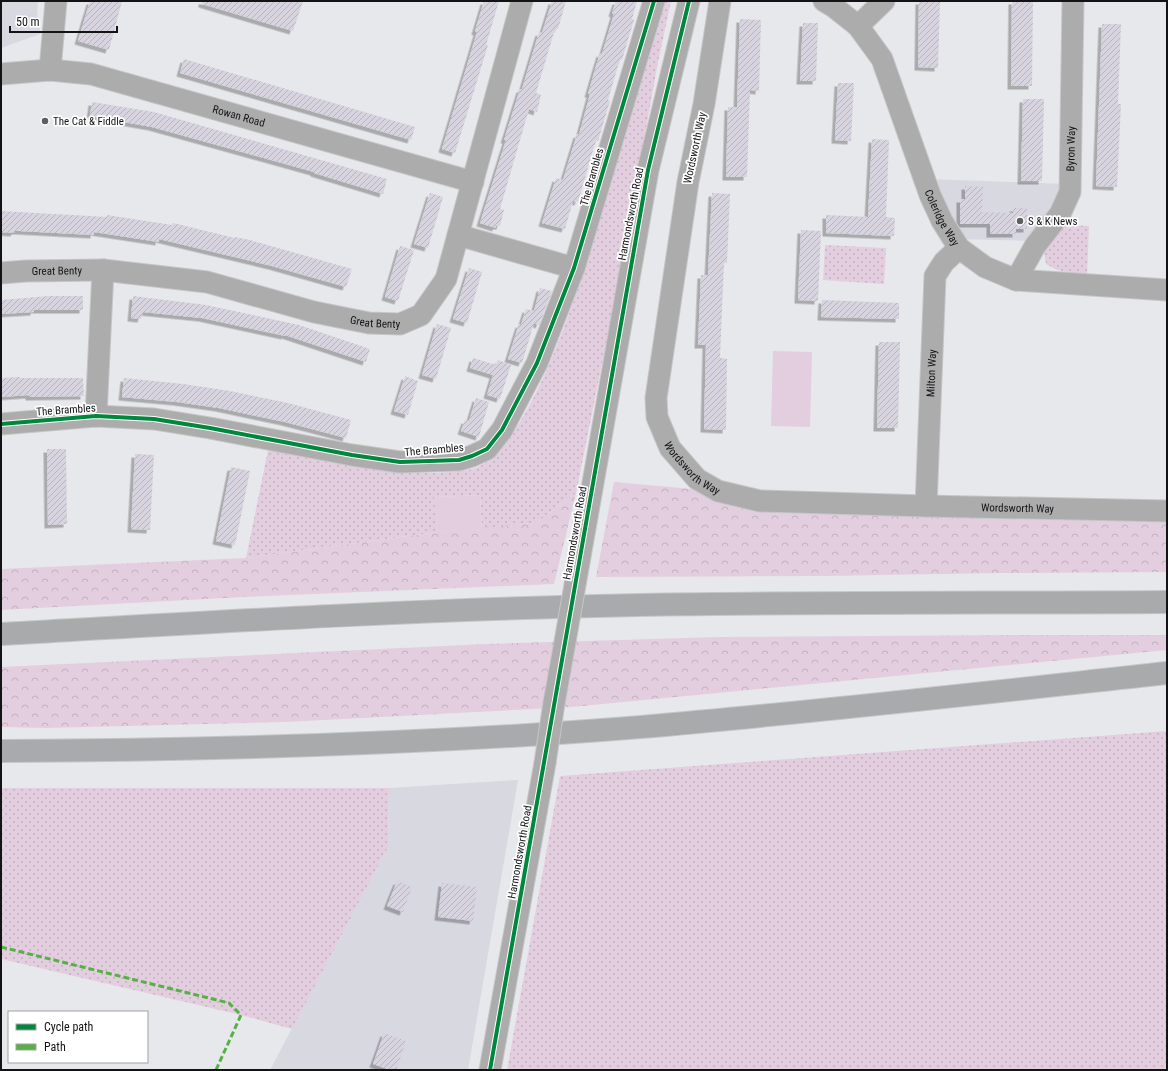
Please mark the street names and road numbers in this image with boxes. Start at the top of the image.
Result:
street label: Rowan Road [211,102,266,129]
street label: Wordsworth Way [681,111,709,185]
street label: Byron Way [1064,126,1078,171]
street label: The Brambles [578,147,606,207]
street label: Harmondsworth Road [616,166,646,262]
street label: Coleridge Way [922,188,963,249]
street label: Great Benty [32,264,83,277]
street label: Great Benty [349,313,401,331]
street label: Milton Way [924,348,939,397]
street label: The Brambles [36,401,96,419]
street label: Wordsworth Way [662,440,723,497]
street label: The Brambles [404,441,464,459]
street label: Harmondsworth Road [560,485,590,581]
street label: Wordsworth Way [981,501,1055,515]
street label: Harmondsworth Road [505,804,535,900]

